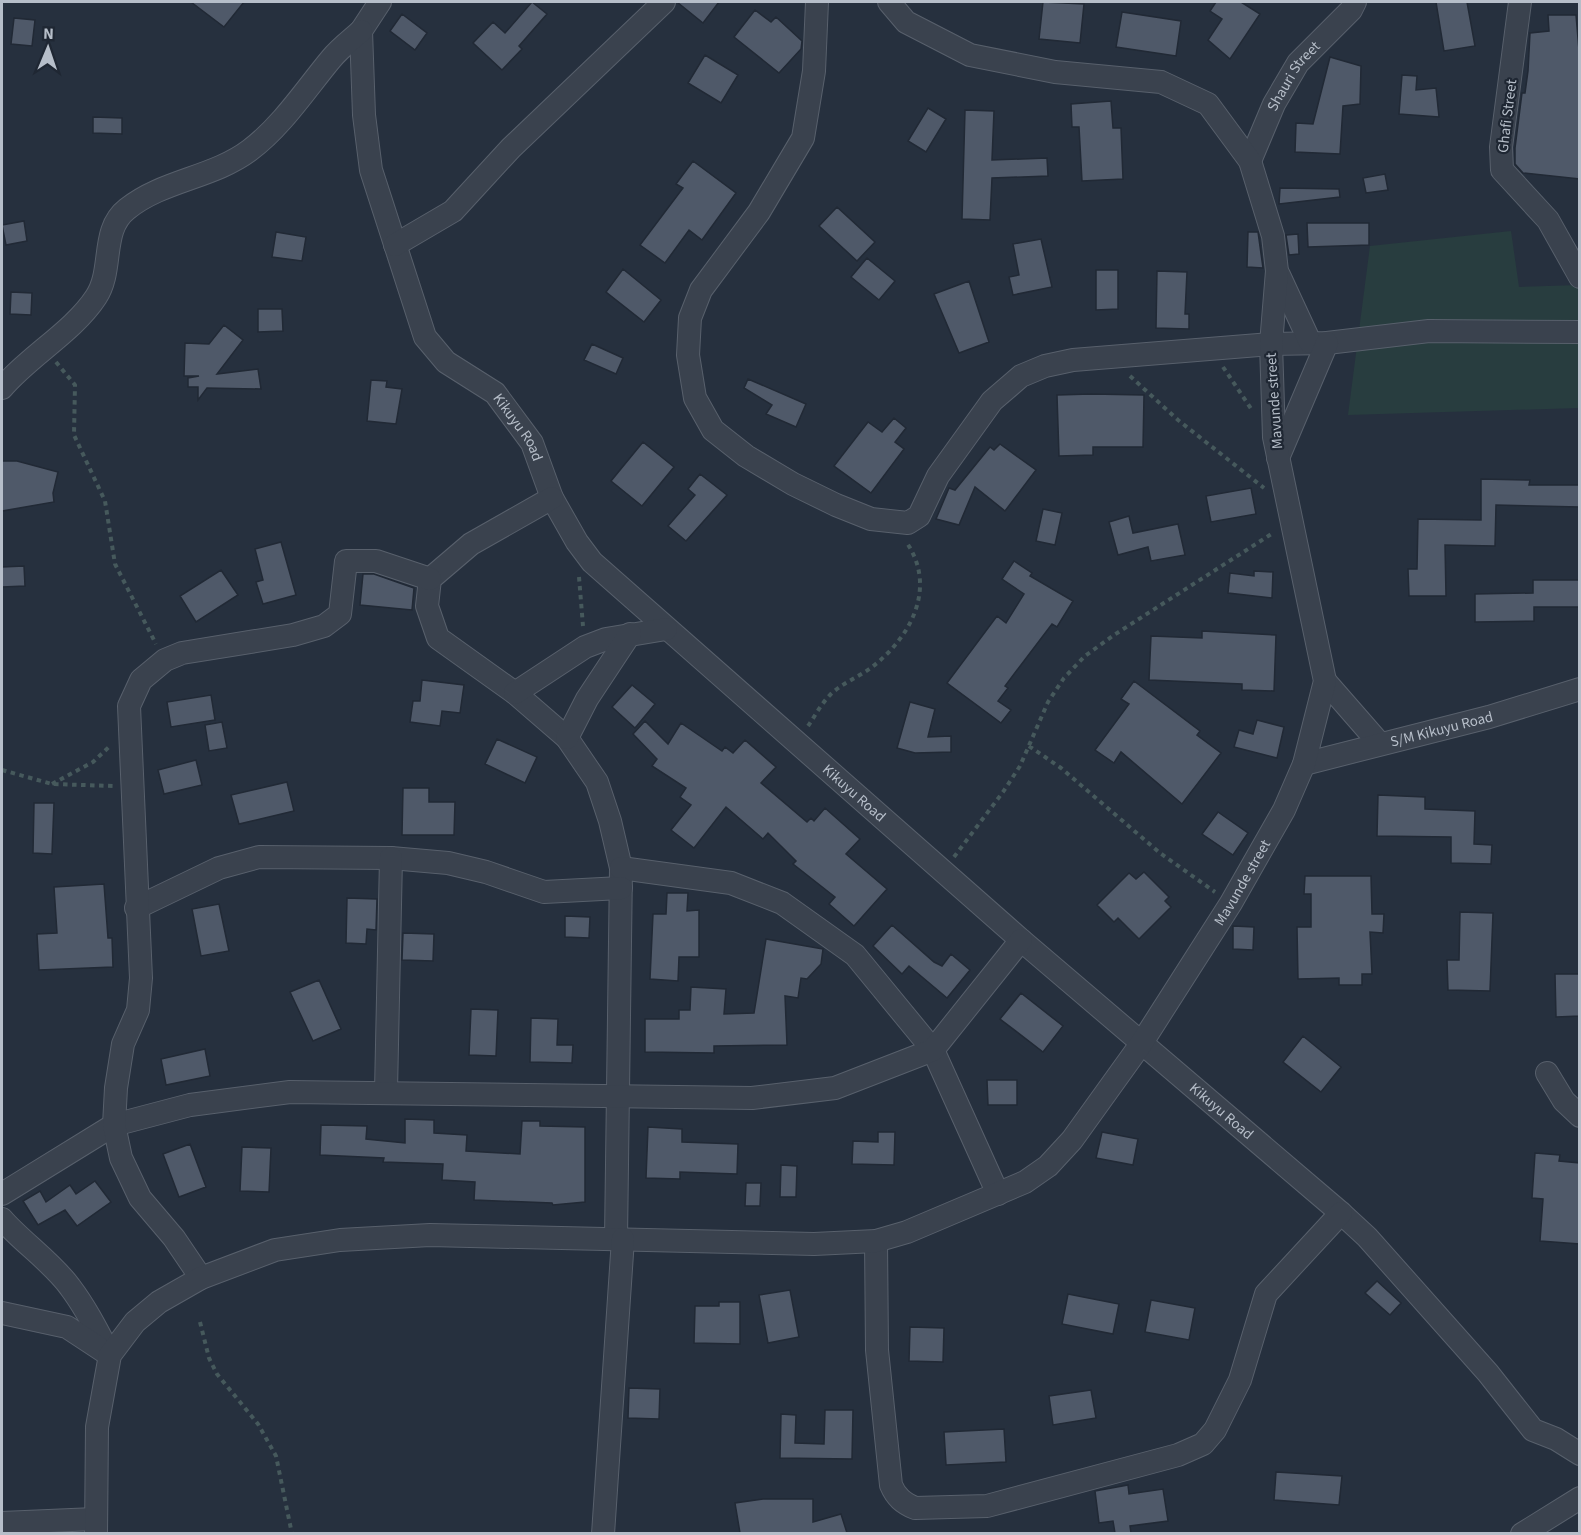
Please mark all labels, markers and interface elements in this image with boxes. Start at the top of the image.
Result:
north arrow [18,18,78,78]
text: N [43,23,54,45]
street label: Shauri Street [1262,37,1325,114]
street label: Ghafi Street [1493,78,1522,154]
street label: Mavunde street [1261,352,1288,450]
street label: Kikuyu Road [488,389,548,464]
street label: S/M Kikuyu Road [1388,706,1495,753]
street label: Kikuyu Road [818,760,890,827]
street label: Mavunde street [1209,836,1276,930]
street label: Kikuyu Road [1185,1078,1258,1145]

